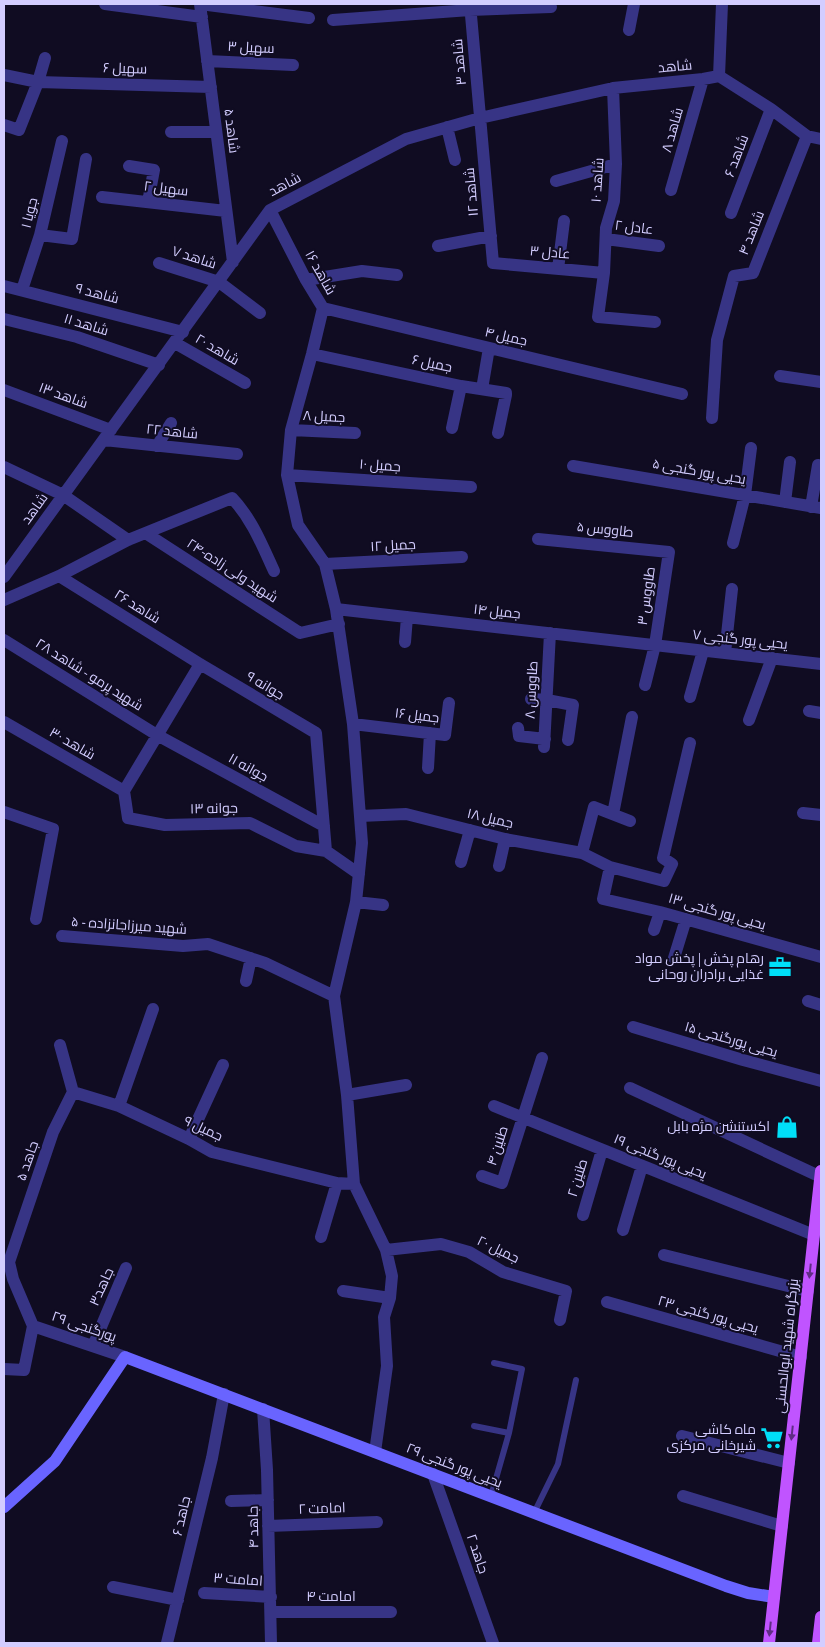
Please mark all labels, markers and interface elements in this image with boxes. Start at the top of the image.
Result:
street label: سهیل ۳ [227,37,275,59]
street label: شاهد ۳ [448,38,472,86]
street label: شاهد [657,56,693,78]
street label: سهیل ۶ [103,58,147,80]
street label: شاهد ۸ [657,105,689,155]
street label: شاهد ۵ [218,108,244,154]
street label: شاهد ۶ [720,132,754,180]
street label: شاهد ۱۰ [586,157,610,203]
street label: شاهد ۱۲ [460,167,484,217]
street label: شاهد [265,168,305,202]
street label: سهیل ۲ [142,176,190,202]
street label: جویا ۱ [17,196,43,230]
street label: شاهد ۴ [734,208,770,258]
street label: عادل ۲ [614,216,654,240]
street label: شاهد ۷ [169,241,219,275]
street label: عادل ۳ [529,241,571,265]
street label: شاهد ۱۶ [300,247,340,299]
street label: شاهد ۹ [73,279,121,309]
street label: شاهد ۱۱ [61,309,111,341]
street label: جمیل ۴ [483,322,529,352]
street label: شاهد ۲۰ [191,329,243,371]
street label: جمیل ۶ [410,350,454,378]
street label: شاهد ۱۳ [36,378,90,414]
street label: جمیل ۸ [302,406,346,428]
street label: شاهد ۲۲ [145,419,199,445]
street label: یحیی پور گنجی ۵ [651,454,748,490]
street label: جمیل ۱۰ [358,455,402,477]
street label: شاهد [17,489,53,529]
street label: طاووس ۵ [576,517,634,543]
street label: شهید ولی زاده-۲۴ [182,534,282,608]
street label: جمیل ۱۲ [370,535,416,557]
street label: طاووس ۳ [633,565,661,627]
street label: شاهد ۲۶ [110,585,164,629]
street label: جمیل ۱۴ [472,600,522,624]
street label: یحیی پور گنجی ۷ [691,625,789,655]
street label: شهید پرمو - شاهد ۲۸ [31,634,147,716]
street label: طاووس ۸ [520,660,544,720]
street label: جوانه ۹ [242,667,288,705]
street label: جمیل ۱۶ [393,703,441,729]
street label: شاهد ۳۰ [45,723,99,765]
street label: جوانه ۱۱ [224,749,272,787]
street label: جوانه ۱۳ [190,799,238,819]
street label: جمیل ۱۸ [465,804,515,834]
street label: یحیی پور گنجی ۱۳ [666,888,768,936]
street label: شهید میرزاجانزاده - ۵ [70,912,188,940]
place label: رهام پخش | پخش مواد غذایی برادران روحانی [635,949,764,985]
office icon: رهام پخش | پخش مواد غذایی برادران روحانی [767,954,793,980]
street label: یحیی پورگنجی ۱۵ [682,1017,780,1063]
street label: جمیل ۹ [180,1111,226,1147]
shop icon: اکستنشن مژه بابل [774,1114,800,1140]
place label: اکستنشن مژه بابل [667,1117,770,1137]
street label: طنین ۴ [482,1124,514,1168]
street label: یحیی پور گنجی ۱۹ [611,1129,710,1185]
street label: جاهد ۵ [12,1138,44,1184]
street label: طنین ۲ [563,1157,593,1199]
street label: جمیل ۲۰ [473,1231,523,1269]
one-way arrow [806,1263,814,1279]
street label: جاهد۳ [85,1265,119,1309]
street label: بزرگراه شهید ابوالحسنی [770,1278,804,1414]
street label: یحیی پور گنجی ۲۳ [655,1291,761,1339]
street label: پورگنجی ۲۹ [49,1307,119,1348]
place label: ماه کاشی شیرخانی مرکزی [667,1420,756,1456]
supermarket icon: ماه کاشی شیرخانی مرکزی [759,1425,785,1451]
one-way arrow [788,1425,796,1441]
street label: یحیی پور گنجی ۲۹ [403,1438,505,1494]
street label: جاهد ۶ [168,1494,196,1538]
street label: امامت ۲ [298,1498,346,1520]
street label: جاهد ۴ [244,1506,264,1548]
street label: جاهد ۲ [461,1531,493,1577]
street label: امامت ۳ [213,1568,263,1592]
street label: امامت ۴ [306,1587,356,1607]
one-way arrow [766,1621,774,1637]

